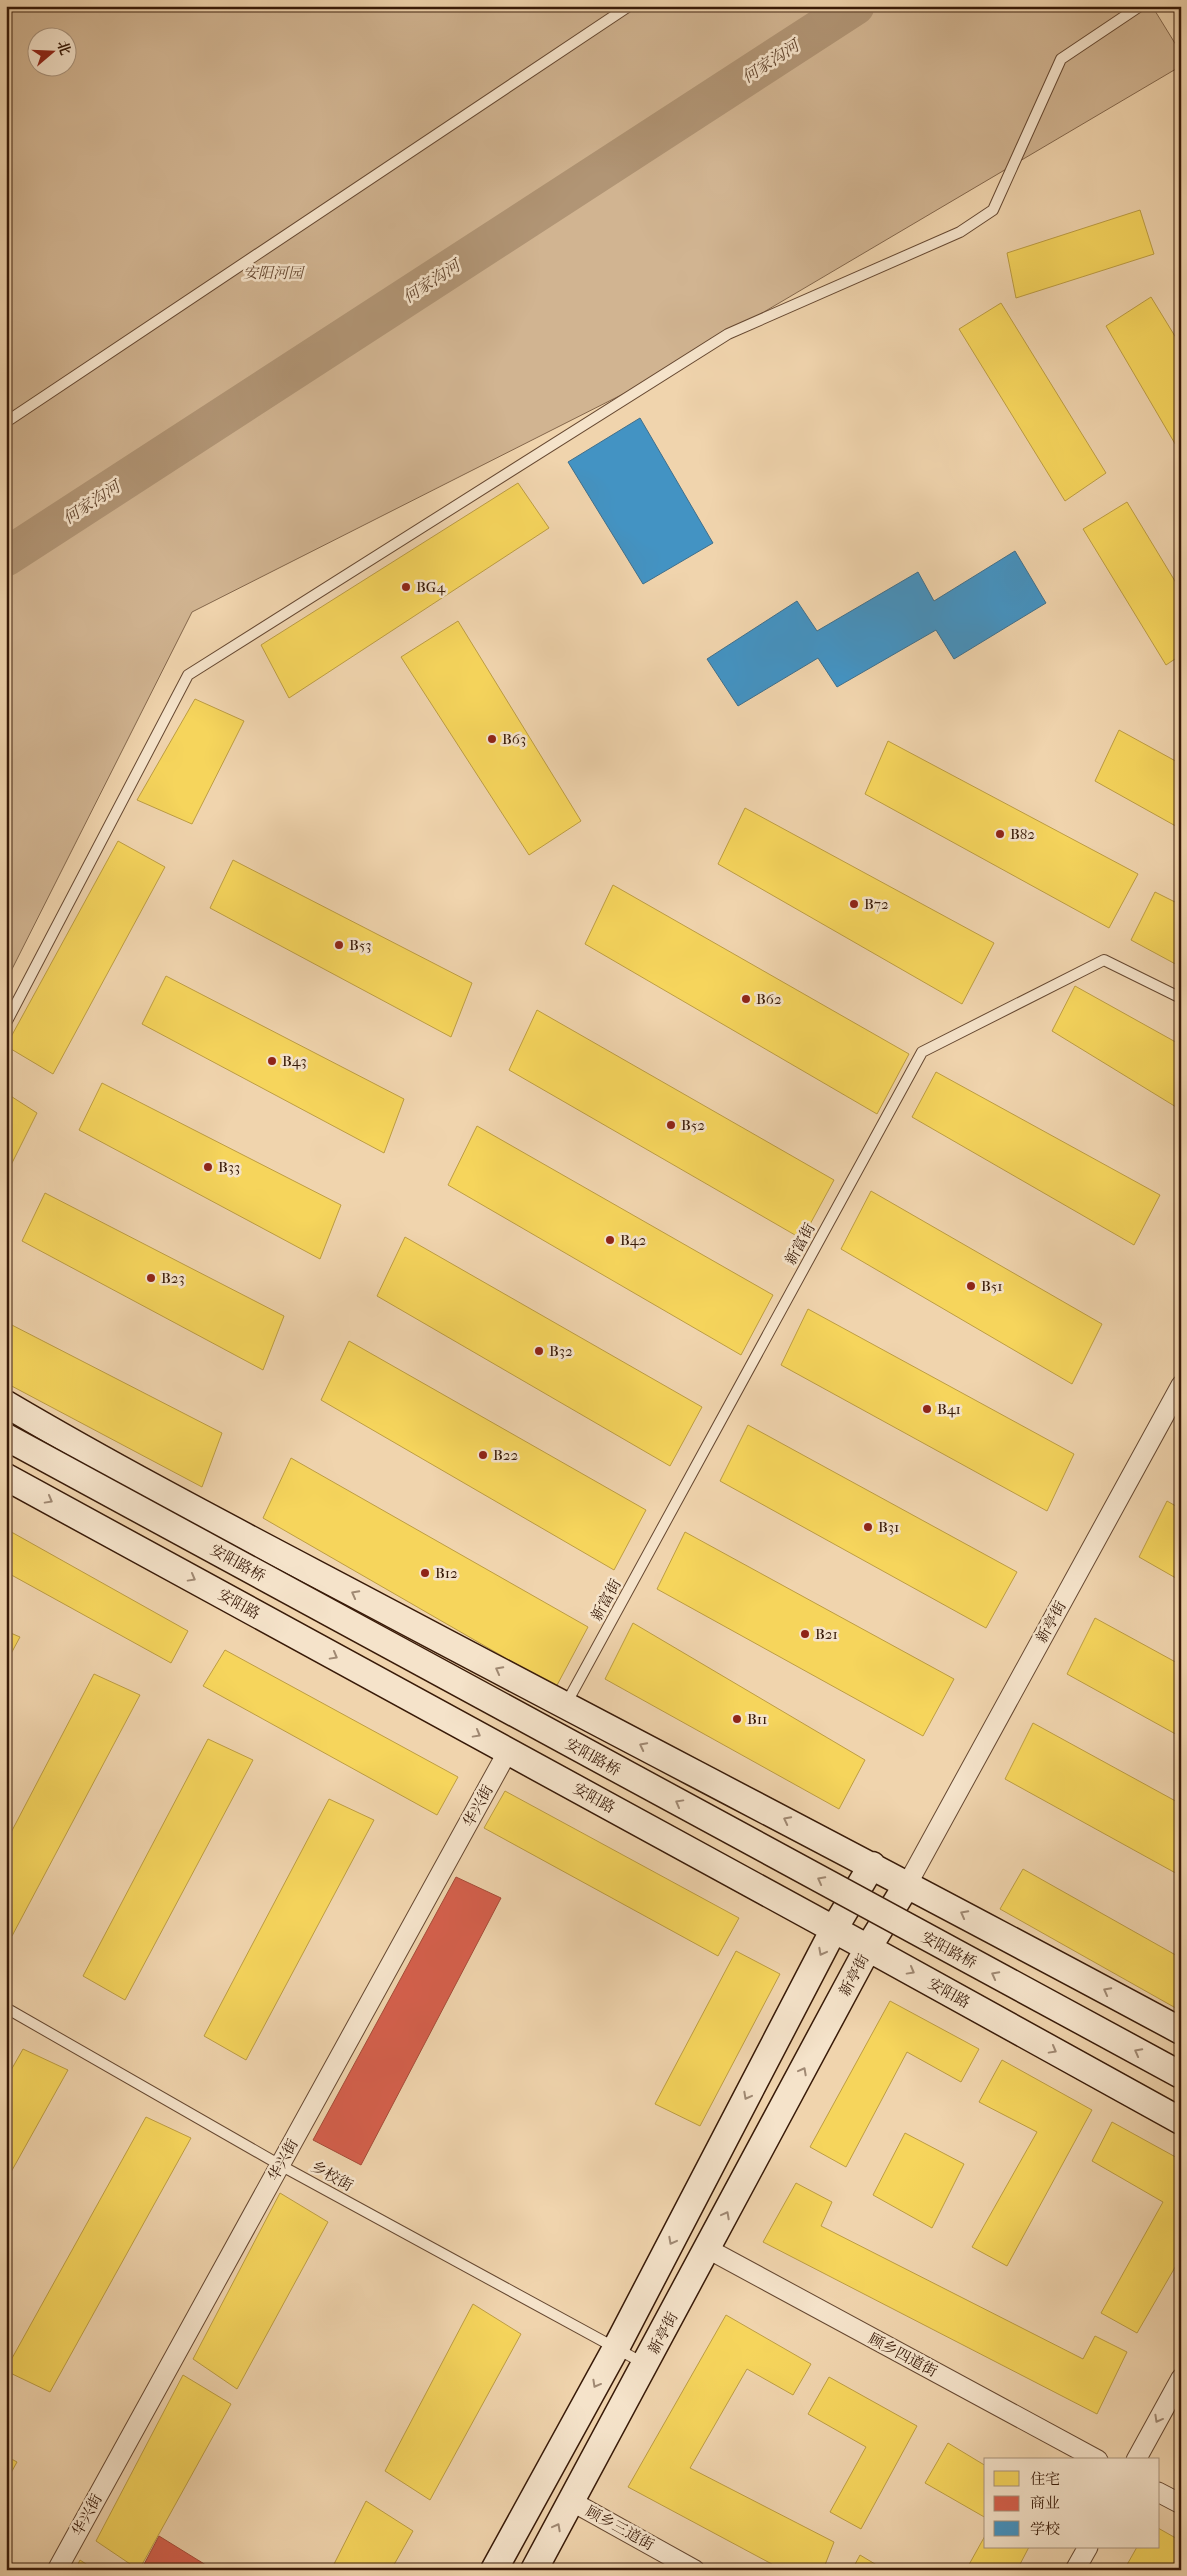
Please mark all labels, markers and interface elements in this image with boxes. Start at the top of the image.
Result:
north arrow [28,28,78,78]
water label: 何家沟河 [738,34,805,87]
text: 北 [54,39,74,57]
water label: 何家沟河 [399,254,466,307]
park label: 安阳河园 [243,264,305,282]
water label: 何家沟河 [59,475,126,528]
place label: BG4 [416,578,446,596]
marker: BG4 [400,581,412,593]
place label: B63 [502,730,526,748]
marker: B63 [486,733,498,745]
place label: B82 [1010,825,1035,843]
marker: B82 [994,828,1006,840]
place label: B72 [864,895,889,913]
marker: B72 [848,898,860,910]
place label: B53 [349,936,371,954]
marker: B53 [333,939,345,951]
place label: B62 [756,990,782,1008]
marker: B62 [740,993,752,1005]
place label: B43 [282,1052,307,1070]
marker: B43 [266,1055,278,1067]
place label: B52 [681,1116,705,1134]
marker: B52 [665,1119,677,1131]
place label: B33 [218,1158,240,1176]
marker: B33 [202,1161,214,1173]
street label: 新富街 [781,1220,819,1268]
place label: B42 [620,1231,647,1249]
marker: B42 [604,1234,616,1246]
place label: B23 [161,1269,185,1287]
marker: B23 [145,1272,157,1284]
place label: B51 [981,1277,1003,1295]
marker: B51 [965,1280,977,1292]
place label: B32 [549,1342,573,1360]
marker: B32 [533,1345,545,1357]
place label: B41 [937,1400,961,1418]
marker: B41 [921,1403,933,1415]
place label: B22 [493,1446,518,1464]
marker: B22 [477,1449,489,1461]
one-way arrow [44,1494,53,1504]
place label: B31 [878,1518,899,1536]
marker: B31 [862,1521,874,1533]
street label: 安阳路桥 [207,1541,269,1585]
place label: B12 [435,1564,458,1582]
marker: B12 [419,1567,431,1579]
one-way arrow [186,1572,195,1582]
street label: 新富街 [587,1576,625,1624]
street label: 安阳路 [215,1585,263,1623]
one-way arrow [352,1590,361,1600]
street label: 新亭街 [1032,1598,1070,1646]
place label: B21 [815,1625,838,1643]
marker: B21 [799,1628,811,1640]
one-way arrow [329,1650,338,1660]
one-way arrow [495,1666,504,1676]
place label: B11 [747,1710,767,1728]
marker: B11 [731,1713,743,1725]
one-way arrow [472,1728,481,1738]
street label: 安阳路桥 [562,1735,624,1779]
one-way arrow [639,1742,648,1752]
street label: 安阳路 [570,1779,618,1817]
street label: 华兴街 [459,1782,497,1830]
one-way arrow [675,1799,684,1809]
one-way arrow [783,1816,792,1826]
one-way arrow [818,1877,827,1887]
one-way arrow [961,1910,970,1920]
street label: 安阳路桥 [918,1928,980,1972]
one-way arrow [818,1947,828,1956]
street label: 新亭街 [835,1951,873,1999]
one-way arrow [906,1965,915,1975]
one-way arrow [991,1971,1000,1981]
street label: 安阳路 [925,1974,973,2012]
one-way arrow [1103,1987,1112,1997]
one-way arrow [1048,2044,1057,2054]
one-way arrow [1134,2048,1143,2058]
one-way arrow [796,2068,806,2077]
one-way arrow [743,2091,753,2100]
street label: 华兴街 [264,2136,302,2184]
street label: 乡校街 [308,2157,356,2195]
one-way arrow [720,2211,730,2220]
one-way arrow [668,2235,678,2244]
street label: 新亭街 [644,2309,682,2357]
street label: 顾乡四道街 [866,2329,940,2381]
one-way arrow [592,2379,602,2388]
one-way arrow [1154,2414,1164,2423]
legend [984,2458,1160,2548]
text: 住宅 [1030,2470,1060,2488]
street label: 华兴街 [68,2491,106,2539]
text: 商业 [1030,2494,1060,2512]
street label: 顾乡三道街 [583,2502,657,2554]
text: 学校 [1030,2520,1060,2538]
one-way arrow [551,2523,561,2532]

